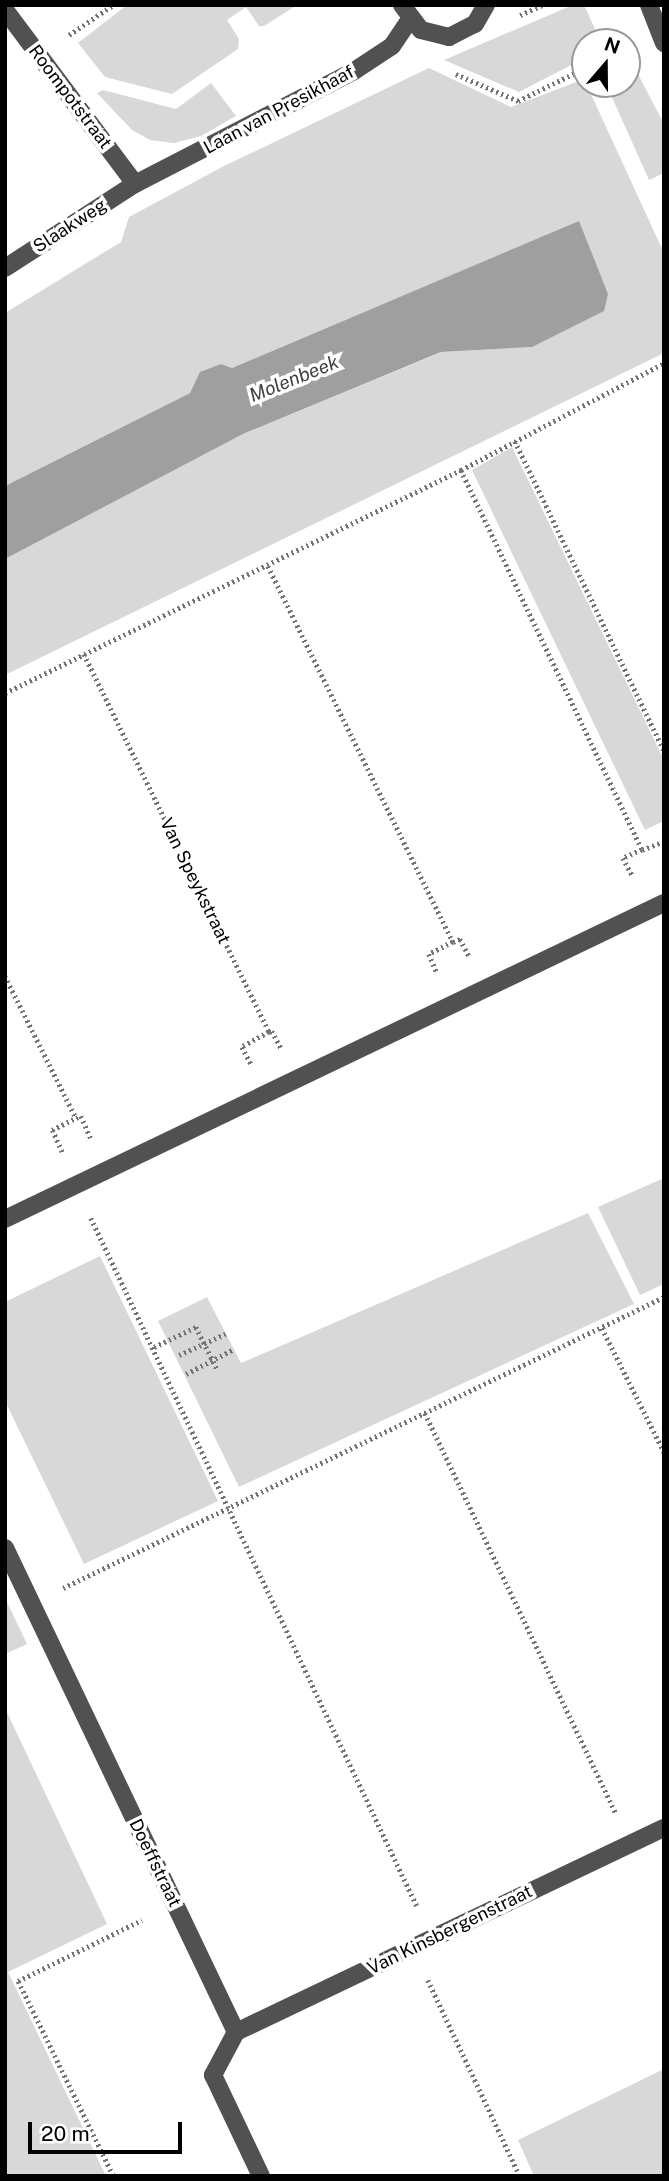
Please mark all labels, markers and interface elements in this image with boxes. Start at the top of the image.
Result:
north arrow [571,28,641,98]
text: N [602,32,623,58]
street label: Roompotstraat [24,41,116,153]
street label: Laan van Presikhaaf [200,61,358,159]
street label: Slaakweg [29,194,111,258]
water label: Molenbeek [246,351,342,407]
street label: Van Speykstraat [155,814,235,948]
street label: Doeffstraat [124,1815,186,1911]
street label: Van Kinsbergenstraat [364,1881,536,1979]
scale bar [32,2108,186,2152]
text: 20 m [41,2121,90,2146]

